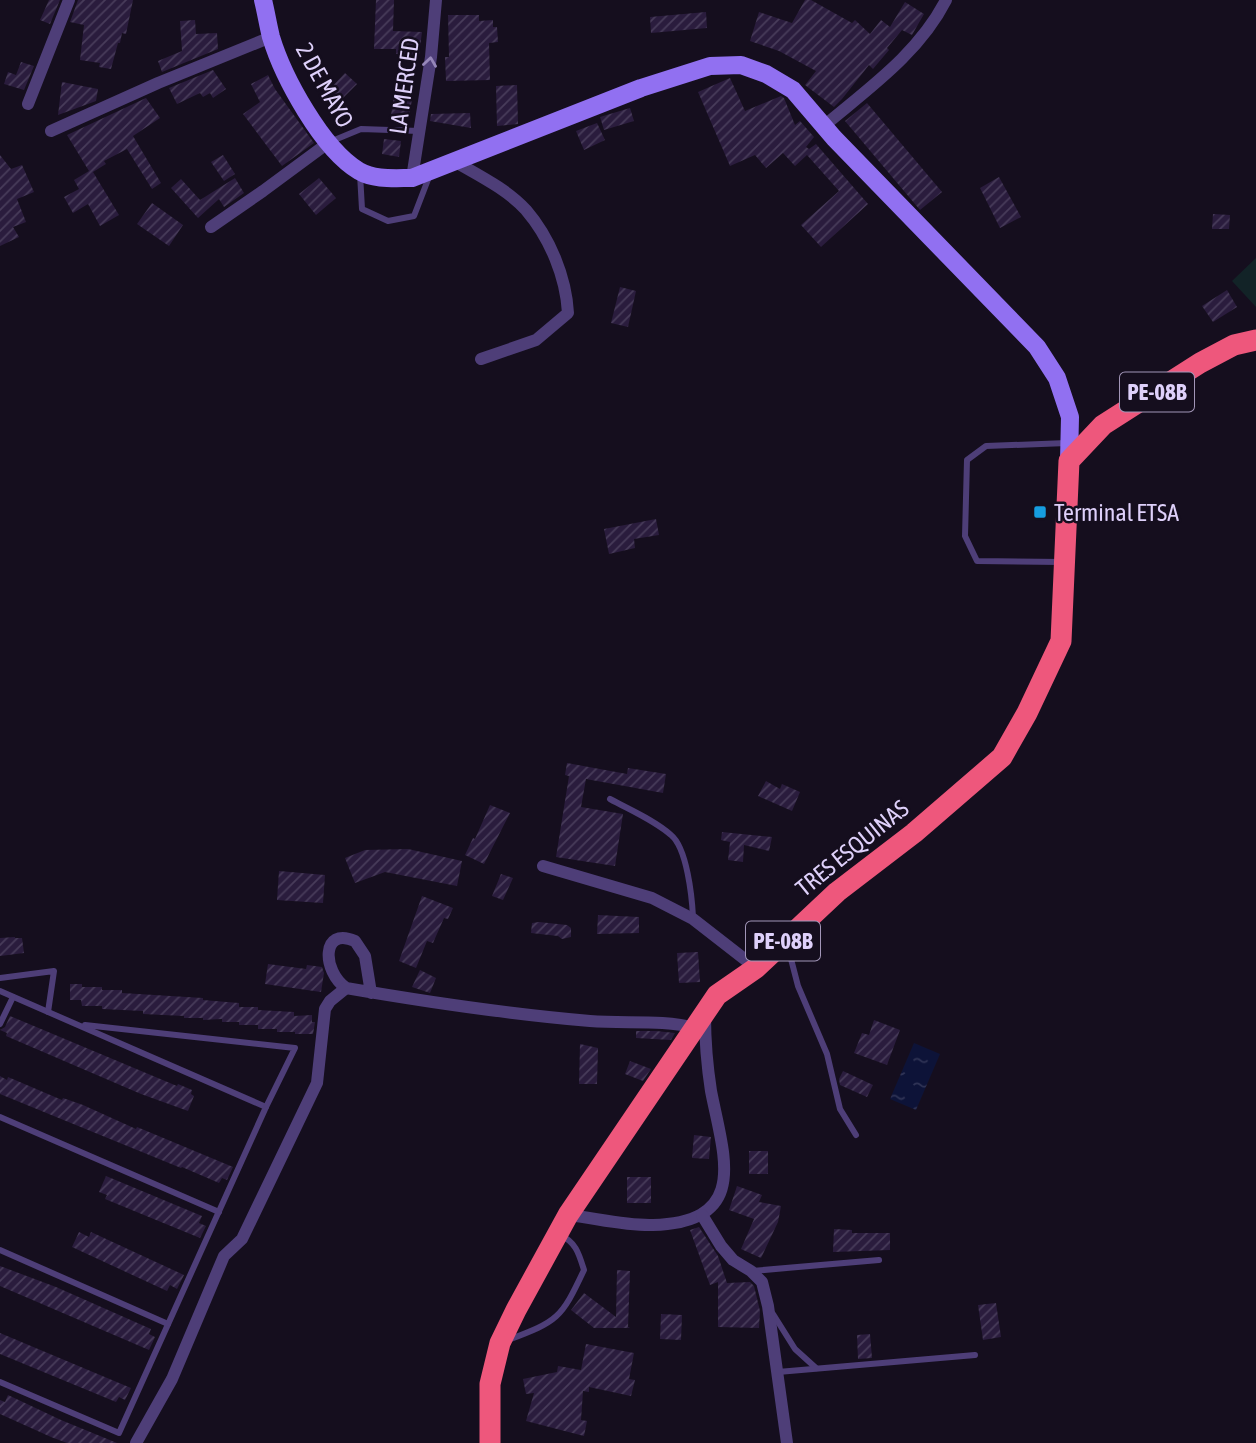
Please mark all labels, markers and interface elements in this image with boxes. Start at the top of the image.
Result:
street label: LA MERCED [384,36,424,136]
street label: 2 DE MAYO [291,38,359,132]
one-way arrow [422,56,437,68]
road number: PE-08B [1120,372,1194,412]
place label: Terminal ETSA [1054,499,1179,526]
marker: Terminal ETSA [1032,504,1048,520]
street label: TRES ESQUINAS [790,794,914,902]
road number: PE-08B [746,922,820,960]

